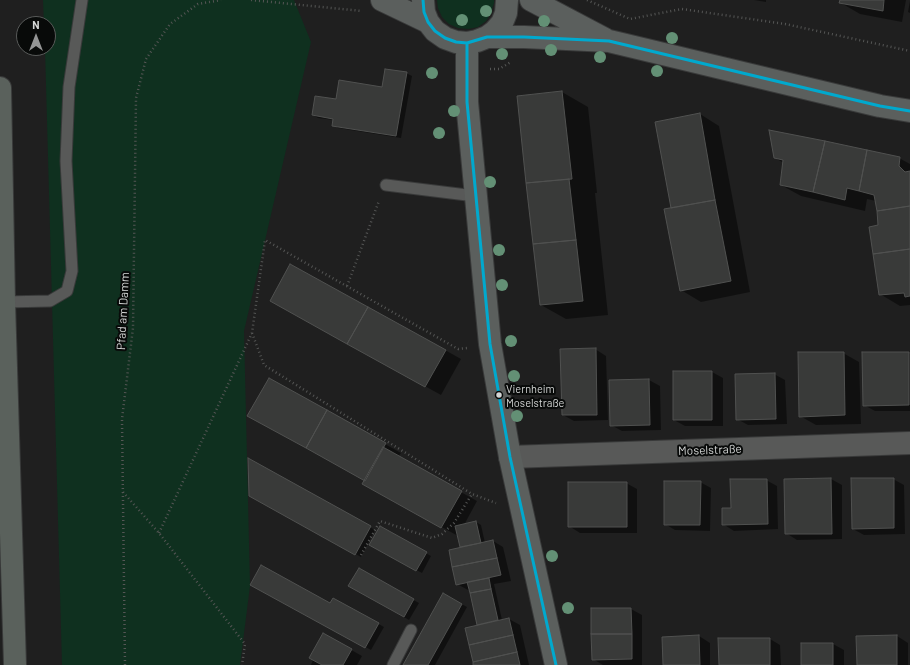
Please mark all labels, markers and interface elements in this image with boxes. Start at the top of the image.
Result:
north arrow [16,16,56,56]
text: N [32,18,40,31]
street label: Pfad am Damm [114,272,132,350]
place label: Viernheim Moselstraße [506,382,564,408]
marker: Viernheim Moselstraße [494,390,504,400]
street label: Moselstraße [678,442,742,458]

